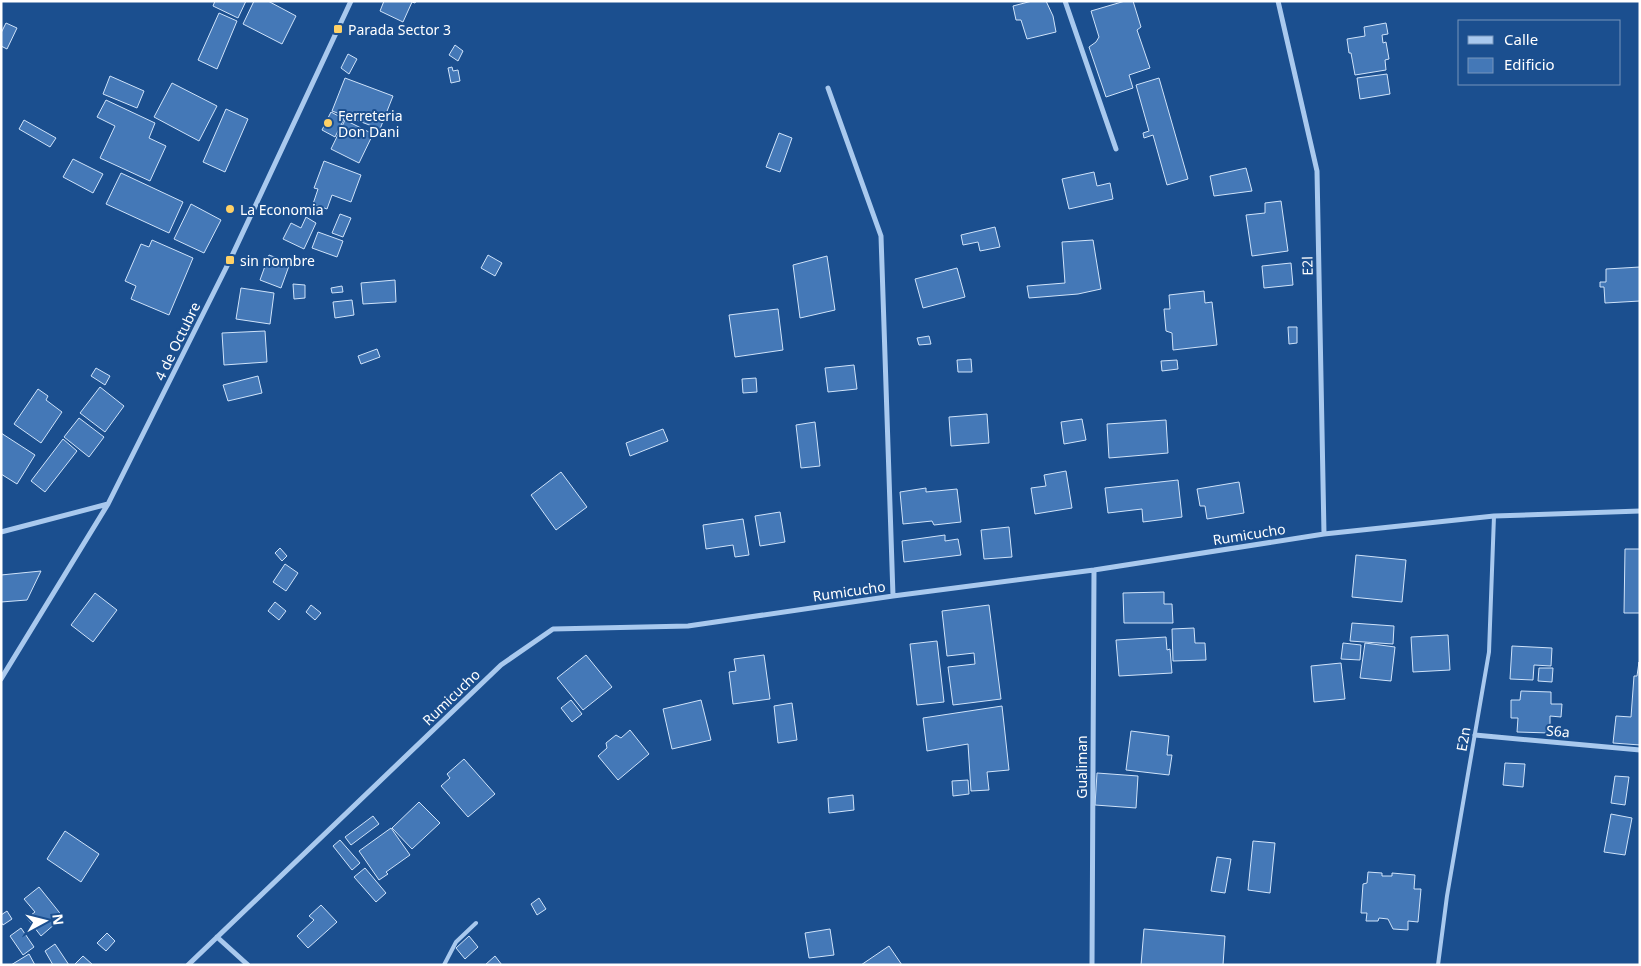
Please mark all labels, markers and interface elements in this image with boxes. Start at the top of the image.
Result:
place label: Parada Sector 3 [348,20,451,39]
legend [1458,20,1621,85]
marker: Parada Sector 3 [332,23,344,35]
text: Calle [1504,29,1538,49]
text: Edificio [1504,54,1555,74]
place label: Ferreteria Don Dani [338,106,403,141]
marker: Ferreteria Don Dani [322,117,334,129]
place label: La Economia [240,200,323,219]
marker: La Economia [224,203,236,215]
place label: sin nombre [240,251,315,270]
marker: sin nombre [224,254,236,266]
street label: E2l [1297,256,1317,276]
street label: 4 de Octubre [150,298,204,383]
street label: Rumicucho [1211,519,1287,549]
street label: Rumicucho [811,576,887,606]
street label: Rumicucho [418,665,484,729]
street label: S6a [1545,721,1571,741]
street label: E2n [1452,725,1474,753]
street label: Gualiman [1072,735,1091,799]
north arrow [20,896,70,946]
text: N [48,913,69,926]

